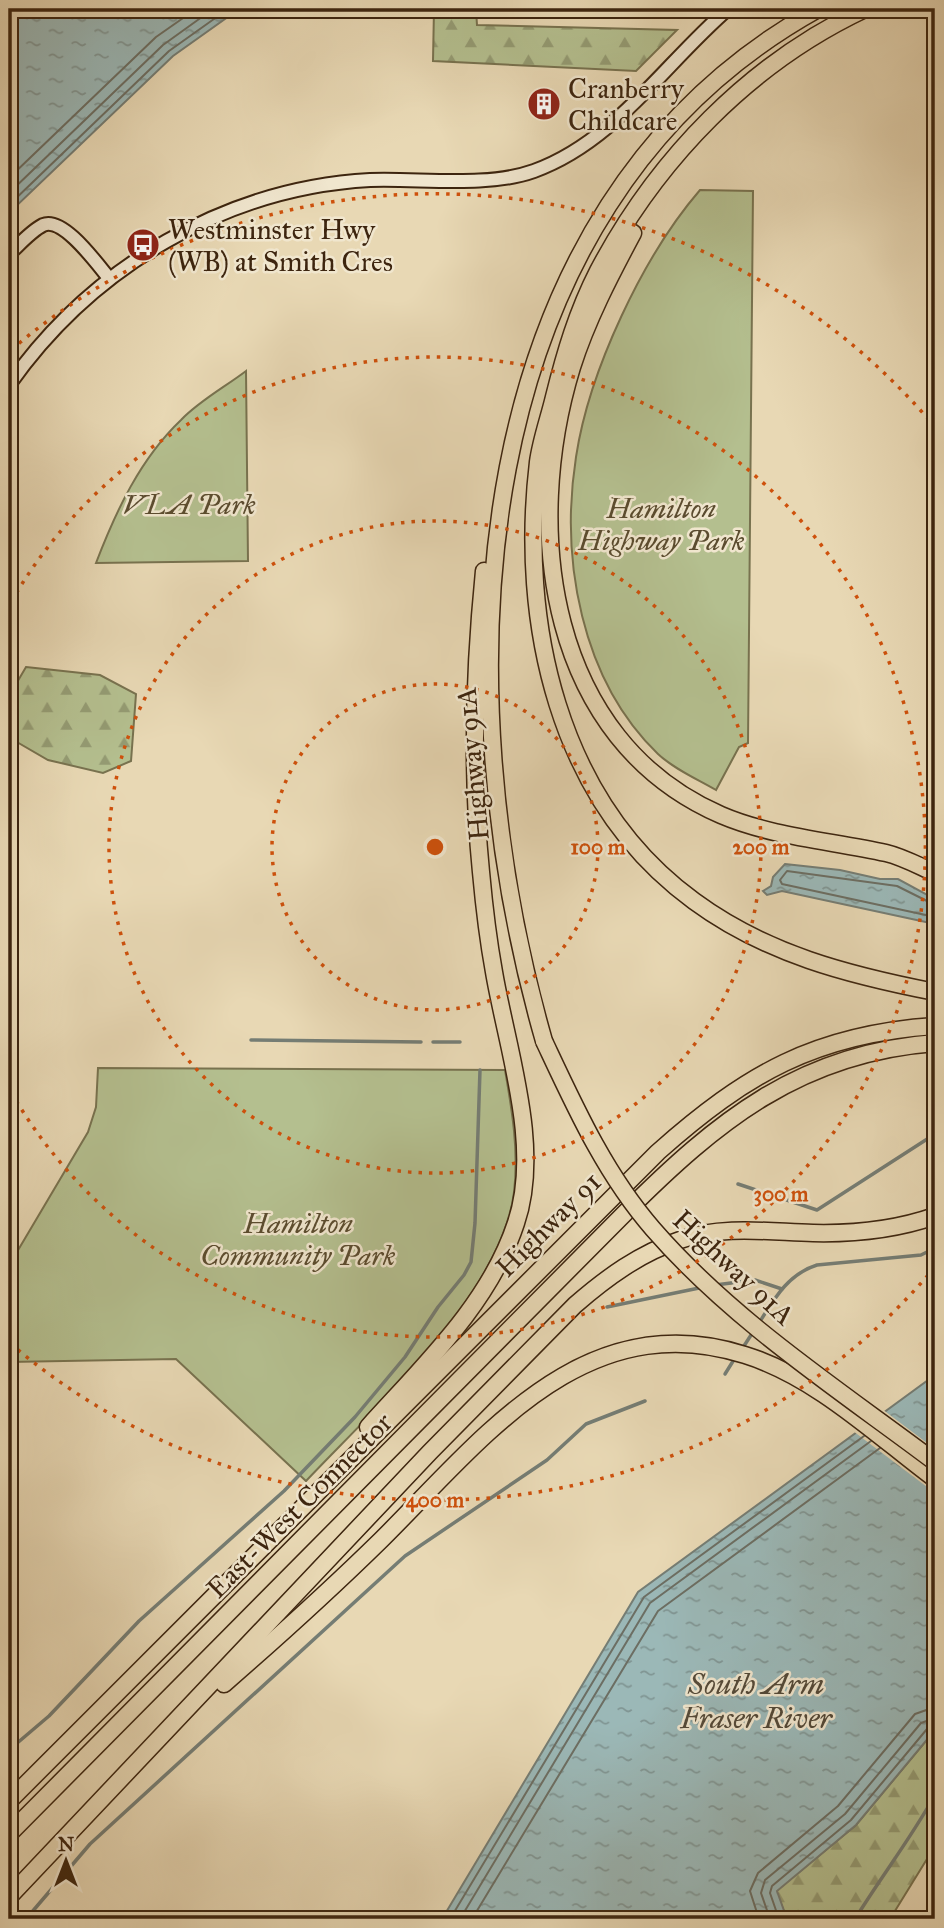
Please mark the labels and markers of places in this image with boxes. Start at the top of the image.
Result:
place label: Cranberry Childcare [568,71,685,138]
building icon: Cranberry Childcare [525,85,563,123]
place label: Westminster Hwy (WB) at Smith Cres [168,212,393,279]
bus stop icon: Westminster Hwy (WB) at Smith Cres [124,226,162,264]
centre of rings [423,835,447,859]

